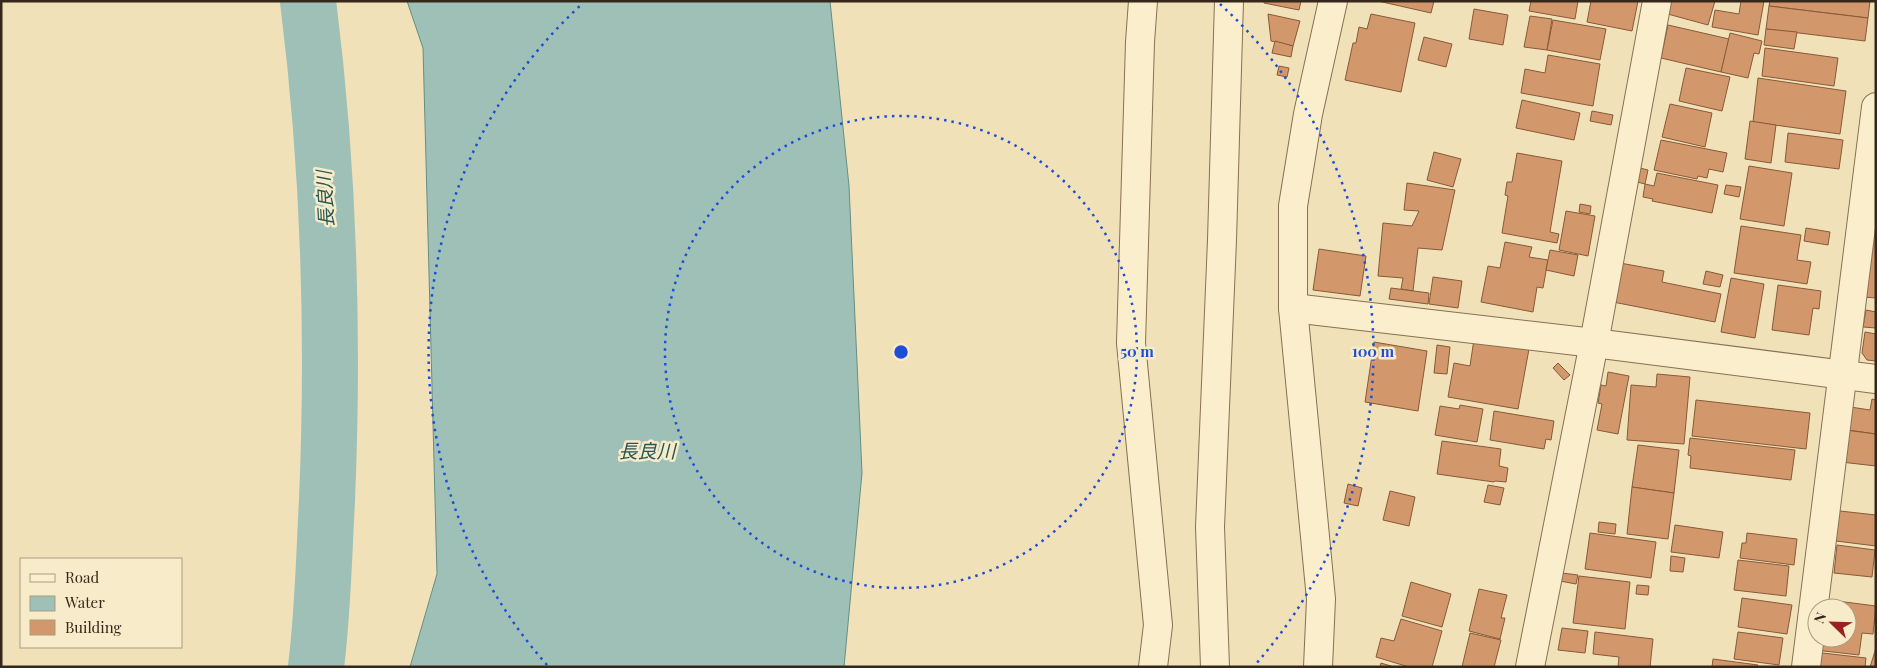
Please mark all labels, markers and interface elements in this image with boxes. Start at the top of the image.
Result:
water label: 長良川 [309,168,338,228]
text: 50 m [1120,341,1154,361]
text: 100 m [1352,341,1395,361]
centre of rings [892,343,910,361]
water label: 長良川 [618,437,677,463]
legend [20,558,182,648]
text: Road [65,567,99,587]
text: Water [64,592,105,612]
north arrow [1807,598,1857,648]
text: N [1809,609,1830,626]
text: Building [65,617,122,637]

